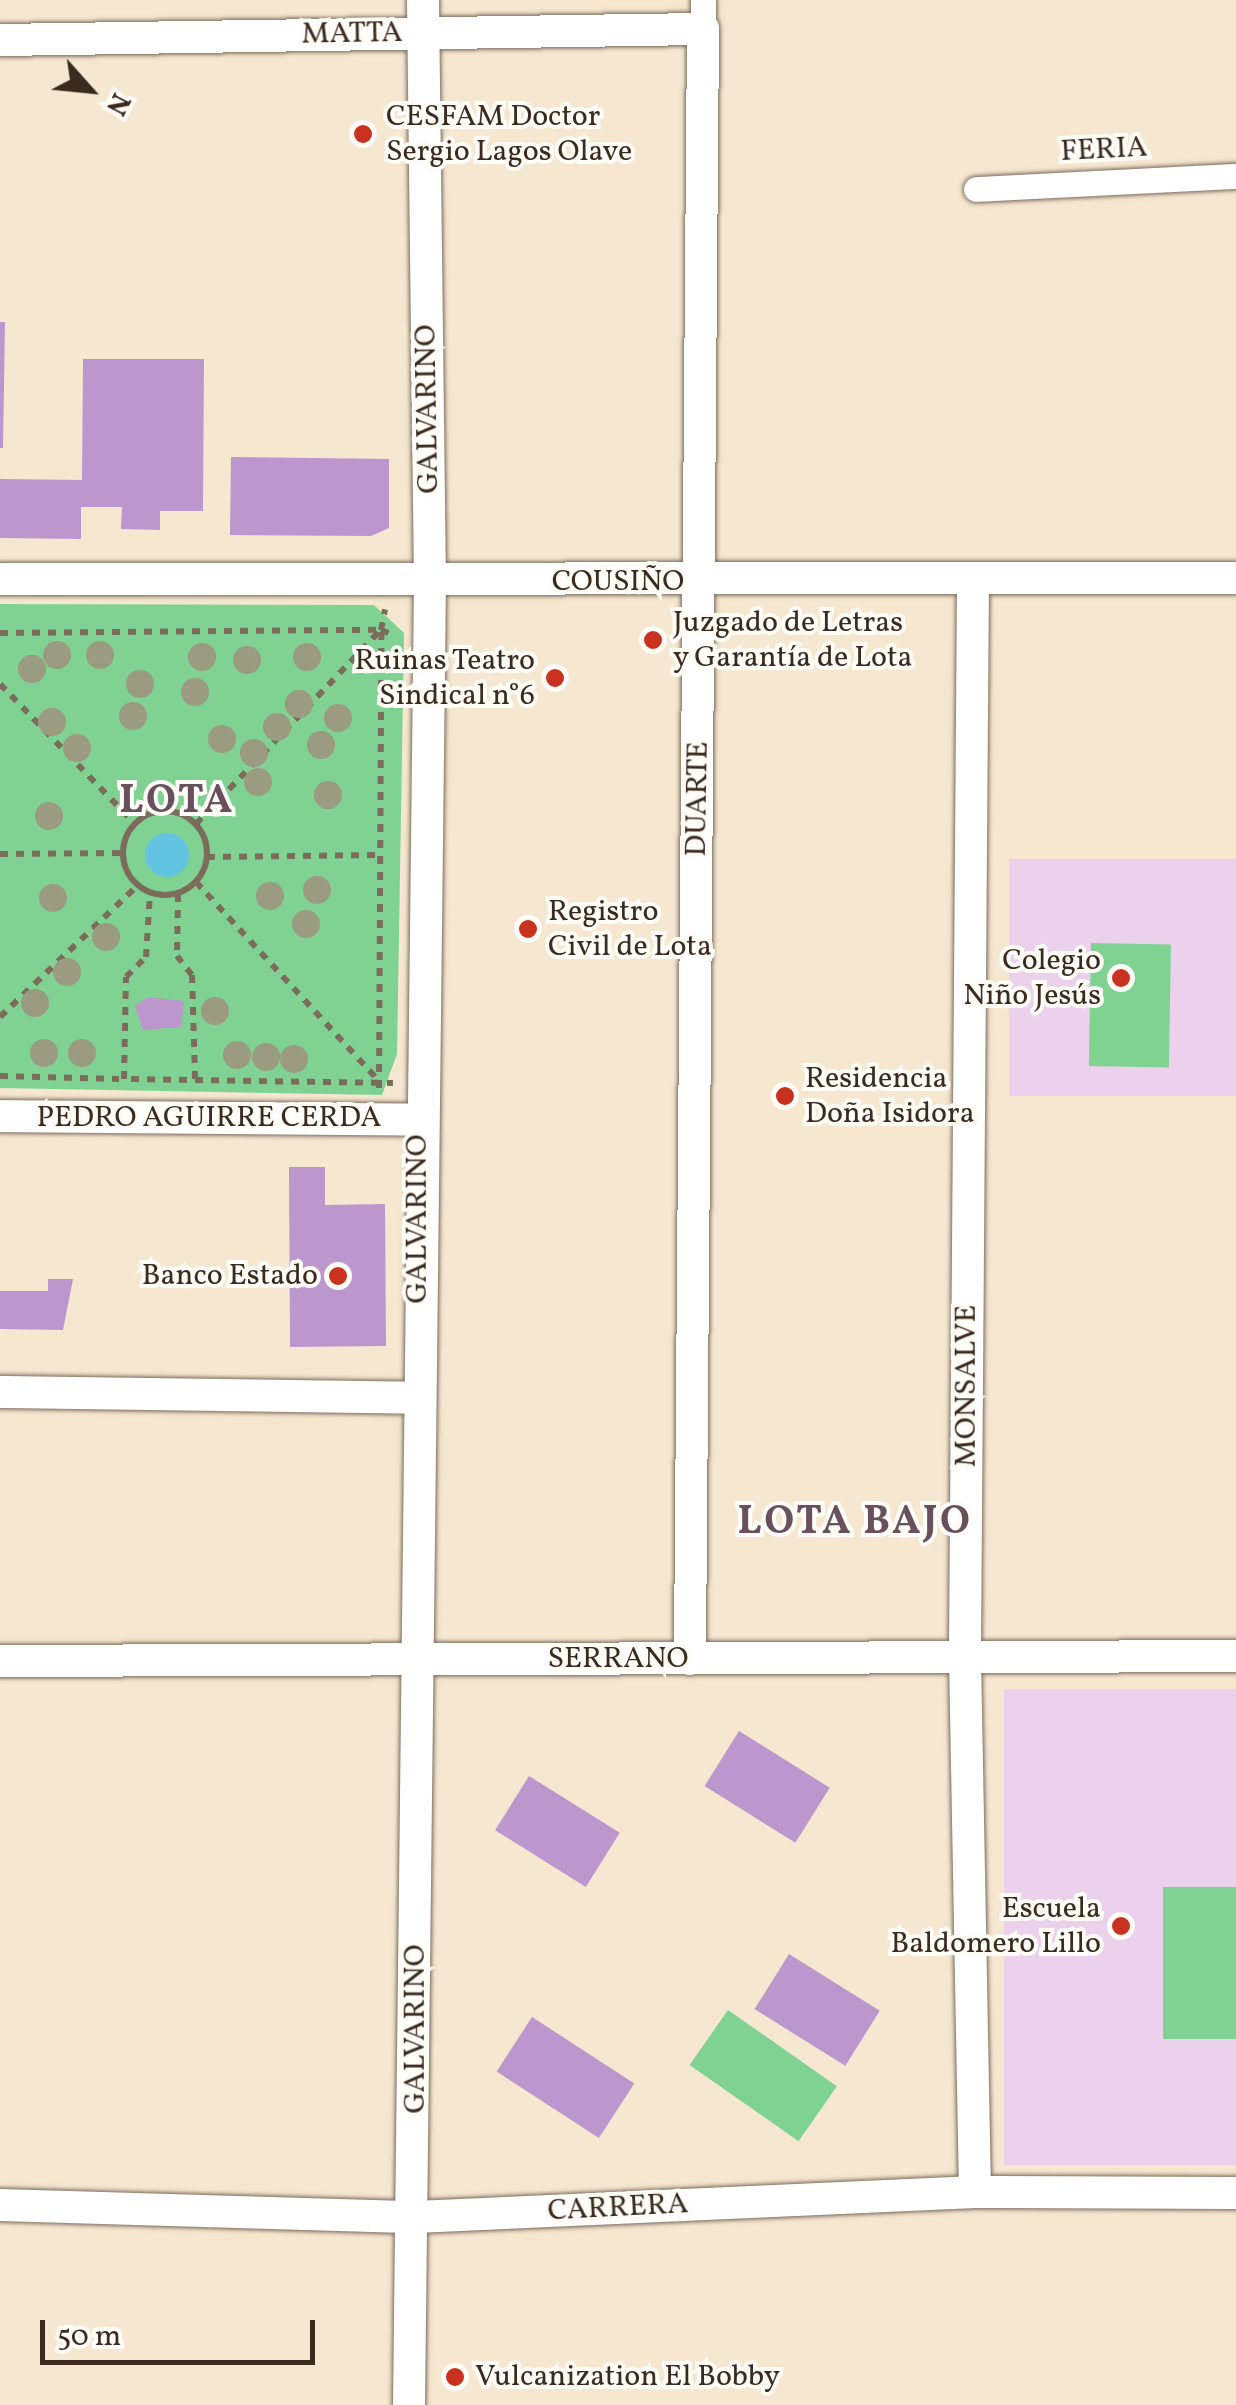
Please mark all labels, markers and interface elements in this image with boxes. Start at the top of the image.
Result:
street label: MATTA [301,15,403,53]
north arrow [40,40,140,140]
text: N [95,86,139,122]
place label: CESFAM Doctor Sergio Lagos Olave [386,99,632,170]
marker: CESFAM Doctor Sergio Lagos Olave [350,121,376,147]
street label: FERIA [1060,130,1148,170]
street label: GALVARINO [409,324,447,494]
street label: COUSIÑO [552,564,684,600]
place label: Juzgado de Letras y Garantía de Lota [673,605,913,676]
marker: Juzgado de Letras y Garantía de Lota [642,629,664,651]
place label: Ruinas Teatro Sindical n°6 [354,643,535,714]
marker: Ruinas Teatro Sindical n°6 [544,667,566,689]
street label: DUARTE [679,741,717,857]
district label: LOTA [119,778,235,826]
place label: Registro Civil de Lota [548,894,712,964]
marker: Registro Civil de Lota [517,918,539,940]
place label: Colegio Niño Jesús [963,943,1101,1014]
marker: Colegio Niño Jesús [1110,967,1132,989]
place label: Residencia Doña Isidora [805,1061,975,1132]
marker: Residencia Doña Isidora [774,1085,796,1107]
street label: PEDRO AGUIRRE CERDA [37,1100,381,1136]
street label: GALVARINO [400,1134,436,1304]
place label: Banco Estado [142,1258,318,1294]
marker: Banco Estado [327,1265,349,1287]
street label: MONSALVE [949,1305,985,1467]
district label: LOTA BAJO [738,1499,972,1547]
street label: SERRANO [548,1641,688,1677]
place label: Escuela Baldomero Lillo [890,1891,1101,1962]
marker: Escuela Baldomero Lillo [1110,1915,1132,1937]
street label: GALVARINO [398,1944,434,2114]
street label: CARRERA [547,2186,689,2230]
scale bar [45,2300,320,2362]
text: 50 m [57,2316,121,2358]
place label: Vulcanization El Bobby [475,2359,780,2395]
marker: Vulcanization El Bobby [444,2366,466,2388]

